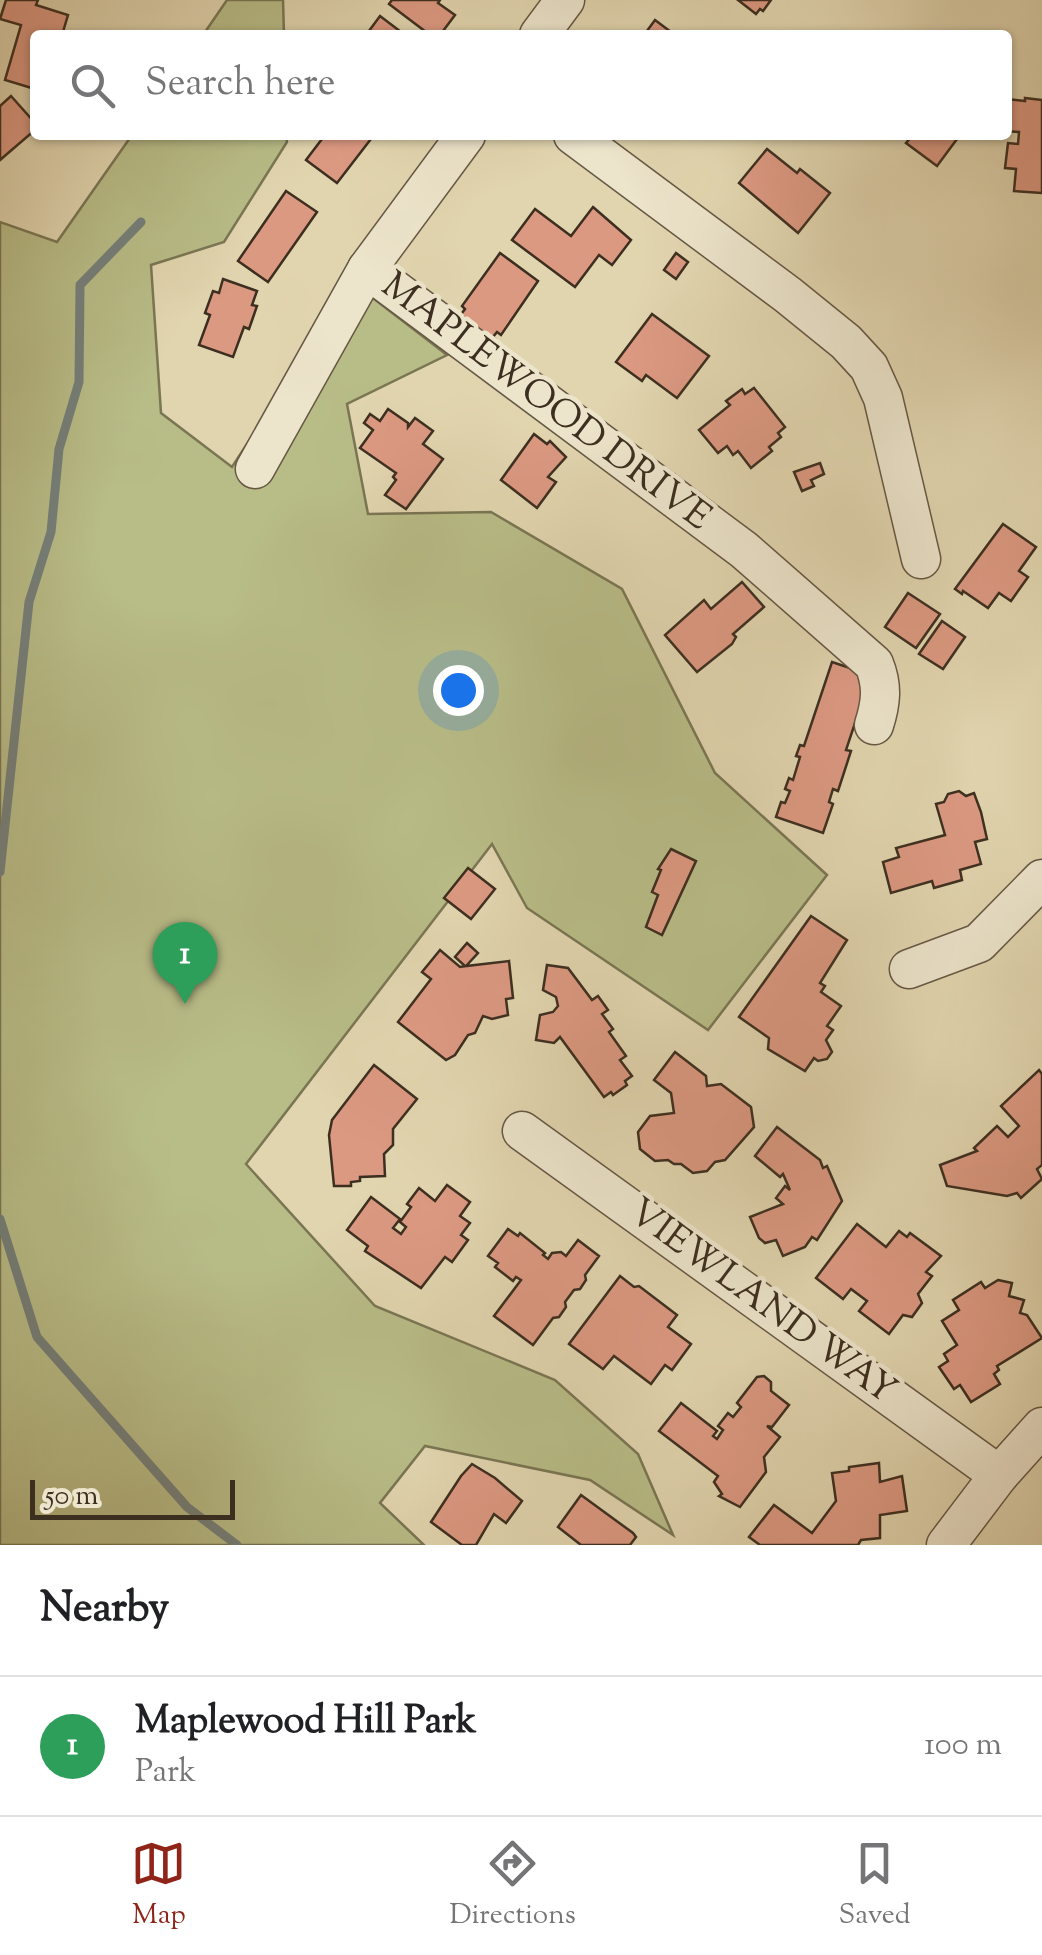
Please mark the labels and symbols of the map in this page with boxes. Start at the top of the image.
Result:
street label: MAPLEWOOD DRIVE [369,261,721,545]
your location [433,665,484,716]
pin: 1 [152,922,218,1004]
street label: VIEWLAND WAY [616,1187,906,1419]
scale bar [30,1475,235,1520]

